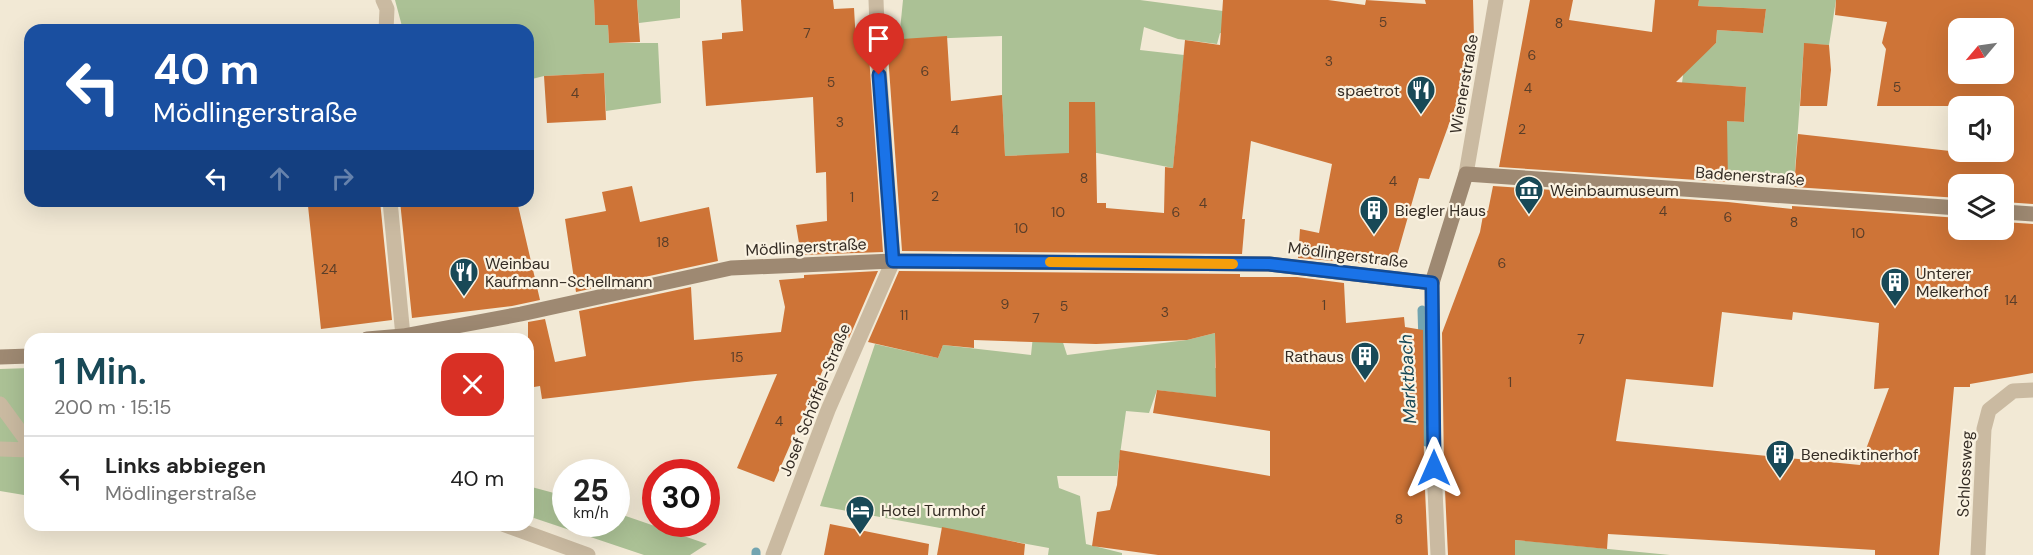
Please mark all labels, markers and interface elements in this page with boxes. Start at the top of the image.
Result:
pin [853,13,904,75]
house number: 5 [1379,13,1387,31]
house number: 8 [1555,14,1563,32]
north arrow [1948,18,2014,84]
map controls [1948,18,2014,240]
icon: arrive [862,22,895,55]
house number: 7 [803,24,811,42]
street label: Wienerstraße [1445,33,1483,135]
text: 40 m [153,42,259,97]
house number: 6 [1528,46,1536,64]
icon: left [54,48,132,126]
house number: 3 [1325,52,1333,70]
house number: 6 [921,62,929,80]
house number: 5 [827,73,835,91]
restaurant icon: spaetrot [1405,74,1437,116]
house number: 5 [1893,78,1901,96]
house number: 4 [1524,79,1533,97]
place label: spaetrot [1337,80,1400,101]
house number: 4 [571,84,580,102]
text: Mödlingerstraße [153,95,358,130]
button: sound [1948,96,2014,162]
house number: 3 [836,113,844,131]
house number: 2 [1518,120,1526,138]
house number: 4 [951,121,960,139]
icon: left [200,162,233,195]
icon: ahead [263,162,296,195]
icon: right [326,162,359,195]
street label: Badenerstraße [1695,162,1805,190]
house number: 8 [1080,169,1088,187]
house number: 4 [1389,172,1398,190]
museum icon: Weinbaumuseum [1513,174,1545,216]
button: layers [1948,174,2014,240]
place label: Weinbaumuseum [1550,180,1679,201]
house number: 2 [931,187,939,205]
house number: 1 [850,188,854,206]
house number: 4 [1199,194,1208,212]
building icon: Biegler Haus [1358,194,1390,236]
place label: Biegler Haus [1395,200,1486,221]
house number: 4 [1659,202,1668,220]
house number: 10 [1051,203,1065,221]
house number: 6 [1172,203,1180,221]
house number: 6 [1724,208,1732,226]
house number: 8 [1790,213,1798,231]
house number: 10 [1014,219,1028,237]
house number: 10 [1851,224,1865,242]
house number: 18 [657,233,669,251]
street label: Mödlingerstraße [745,233,867,261]
street label: Mödlingerstraße [1287,237,1409,273]
place label: Weinbau Kaufmann-Schellmann [485,253,652,292]
house number: 6 [1498,254,1506,272]
restaurant icon: Weinbau Kaufmann-Schellmann [448,256,480,298]
house number: 24 [321,260,338,278]
place label: Unterer Melkerhof [1916,263,1989,302]
building icon: Unterer Melkerhof [1879,266,1911,308]
house number: 14 [2005,291,2018,309]
house number: 9 [1001,295,1010,313]
house number: 1 [1322,296,1326,314]
house number: 5 [1060,297,1068,315]
house number: 3 [1161,303,1169,321]
house number: 11 [900,306,908,324]
house number: 7 [1032,309,1040,327]
street label: Josef Schöffel-Straße [775,321,855,479]
house number: 7 [1577,330,1585,348]
water label: Marktbach [1394,334,1422,424]
building icon: Rathaus [1349,340,1381,382]
place label: Rathaus [1285,346,1344,367]
text: 1 Min. [54,348,146,395]
house number: 15 [731,348,743,366]
button: close [441,353,504,416]
house number: 1 [1508,373,1512,391]
text: 200 m · 15:15 [54,394,171,420]
house number: 4 [775,412,784,430]
street label: Schlossweg [1952,430,1978,518]
position arrow [1402,436,1466,500]
building icon: Benediktinerhof [1764,438,1796,480]
place label: Benediktinerhof [1801,444,1918,465]
text: Links abbiegen [105,451,266,480]
speed limit sign: 30 [642,459,720,537]
icon: left [54,462,87,495]
text: 40 m [450,464,504,493]
text: 25 [573,471,609,510]
text: Mödlingerstraße [105,480,257,506]
hotel icon: Hotel Turmhof [844,494,876,536]
place label: Hotel Turmhof [881,500,986,521]
text: km/h [573,503,609,523]
house number: 8 [1395,510,1403,528]

